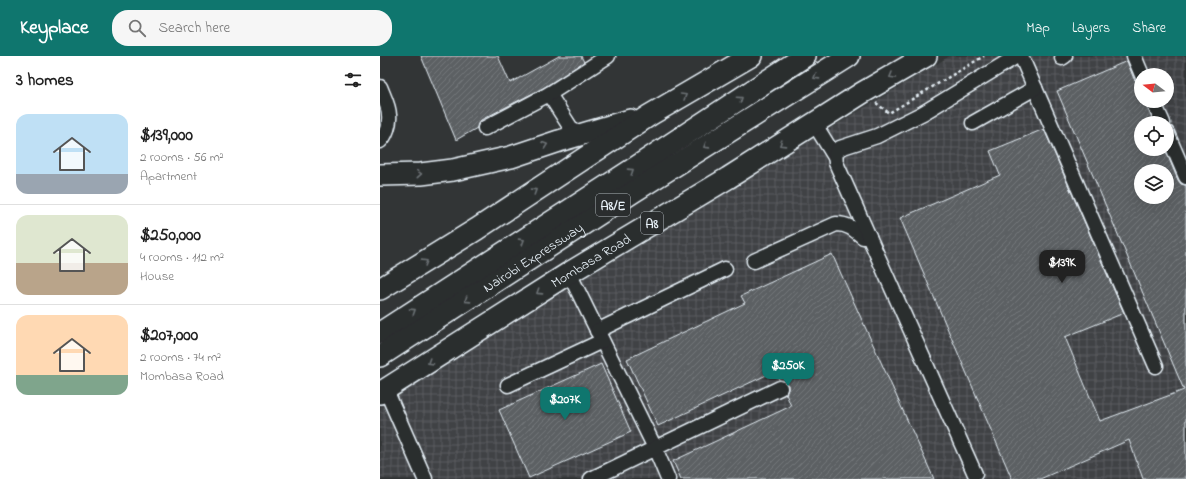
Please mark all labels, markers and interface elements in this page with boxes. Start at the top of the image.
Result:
search box [112,10,392,46]
text: Keyplace [20,15,88,42]
icon: search [126,17,148,39]
text: Search here [158,17,230,39]
text: Map [1026,18,1050,39]
text: Layers [1072,18,1110,39]
text: Share [1132,18,1166,39]
text: 3 homes [16,68,74,93]
north arrow [1134,68,1174,108]
map controls [1134,68,1174,204]
icon: filters [342,69,364,91]
one-way arrow [889,71,896,78]
one-way arrow [813,72,820,80]
one-way arrow [680,93,687,100]
one-way arrow [736,96,743,104]
button: locate [1134,116,1174,156]
text: $139,000 [140,123,193,148]
icon: home [48,130,96,178]
one-way arrow [779,139,786,146]
one-way arrow [703,141,710,149]
one-way arrow [542,142,549,150]
text: 2 rooms · 56 m² [140,148,224,167]
button: layers [1134,164,1174,204]
text: Apartment [140,167,197,186]
one-way arrow [416,169,422,178]
one-way arrow [627,169,634,176]
one-way arrow [530,188,537,196]
road number: A8/E [596,194,630,216]
road number: A8 [641,212,663,234]
street label: Nairobi Expressway [479,218,589,299]
text: $250,000 [140,223,201,248]
street label: Mombasa Road [547,229,636,294]
icon: home [48,231,96,279]
one-way arrow [518,238,525,245]
text: 4 rooms · 112 m² [140,248,224,267]
pin: $139K [1034,250,1090,284]
text: $139K [1048,253,1076,272]
one-way arrow [421,259,428,266]
text: House [140,267,174,286]
one-way arrow [537,288,544,295]
one-way arrow [464,295,471,302]
one-way arrow [409,308,416,316]
text: $207,000 [140,323,198,348]
icon: home [48,331,96,379]
text: 2 rooms · 74 m² [140,348,221,367]
pin: $250K [760,353,816,387]
text: $250K [771,356,805,375]
one-way arrow [427,357,434,365]
text: Mombasa Road [140,367,224,386]
pin: $207K [537,387,593,421]
text: $207K [549,390,581,409]

